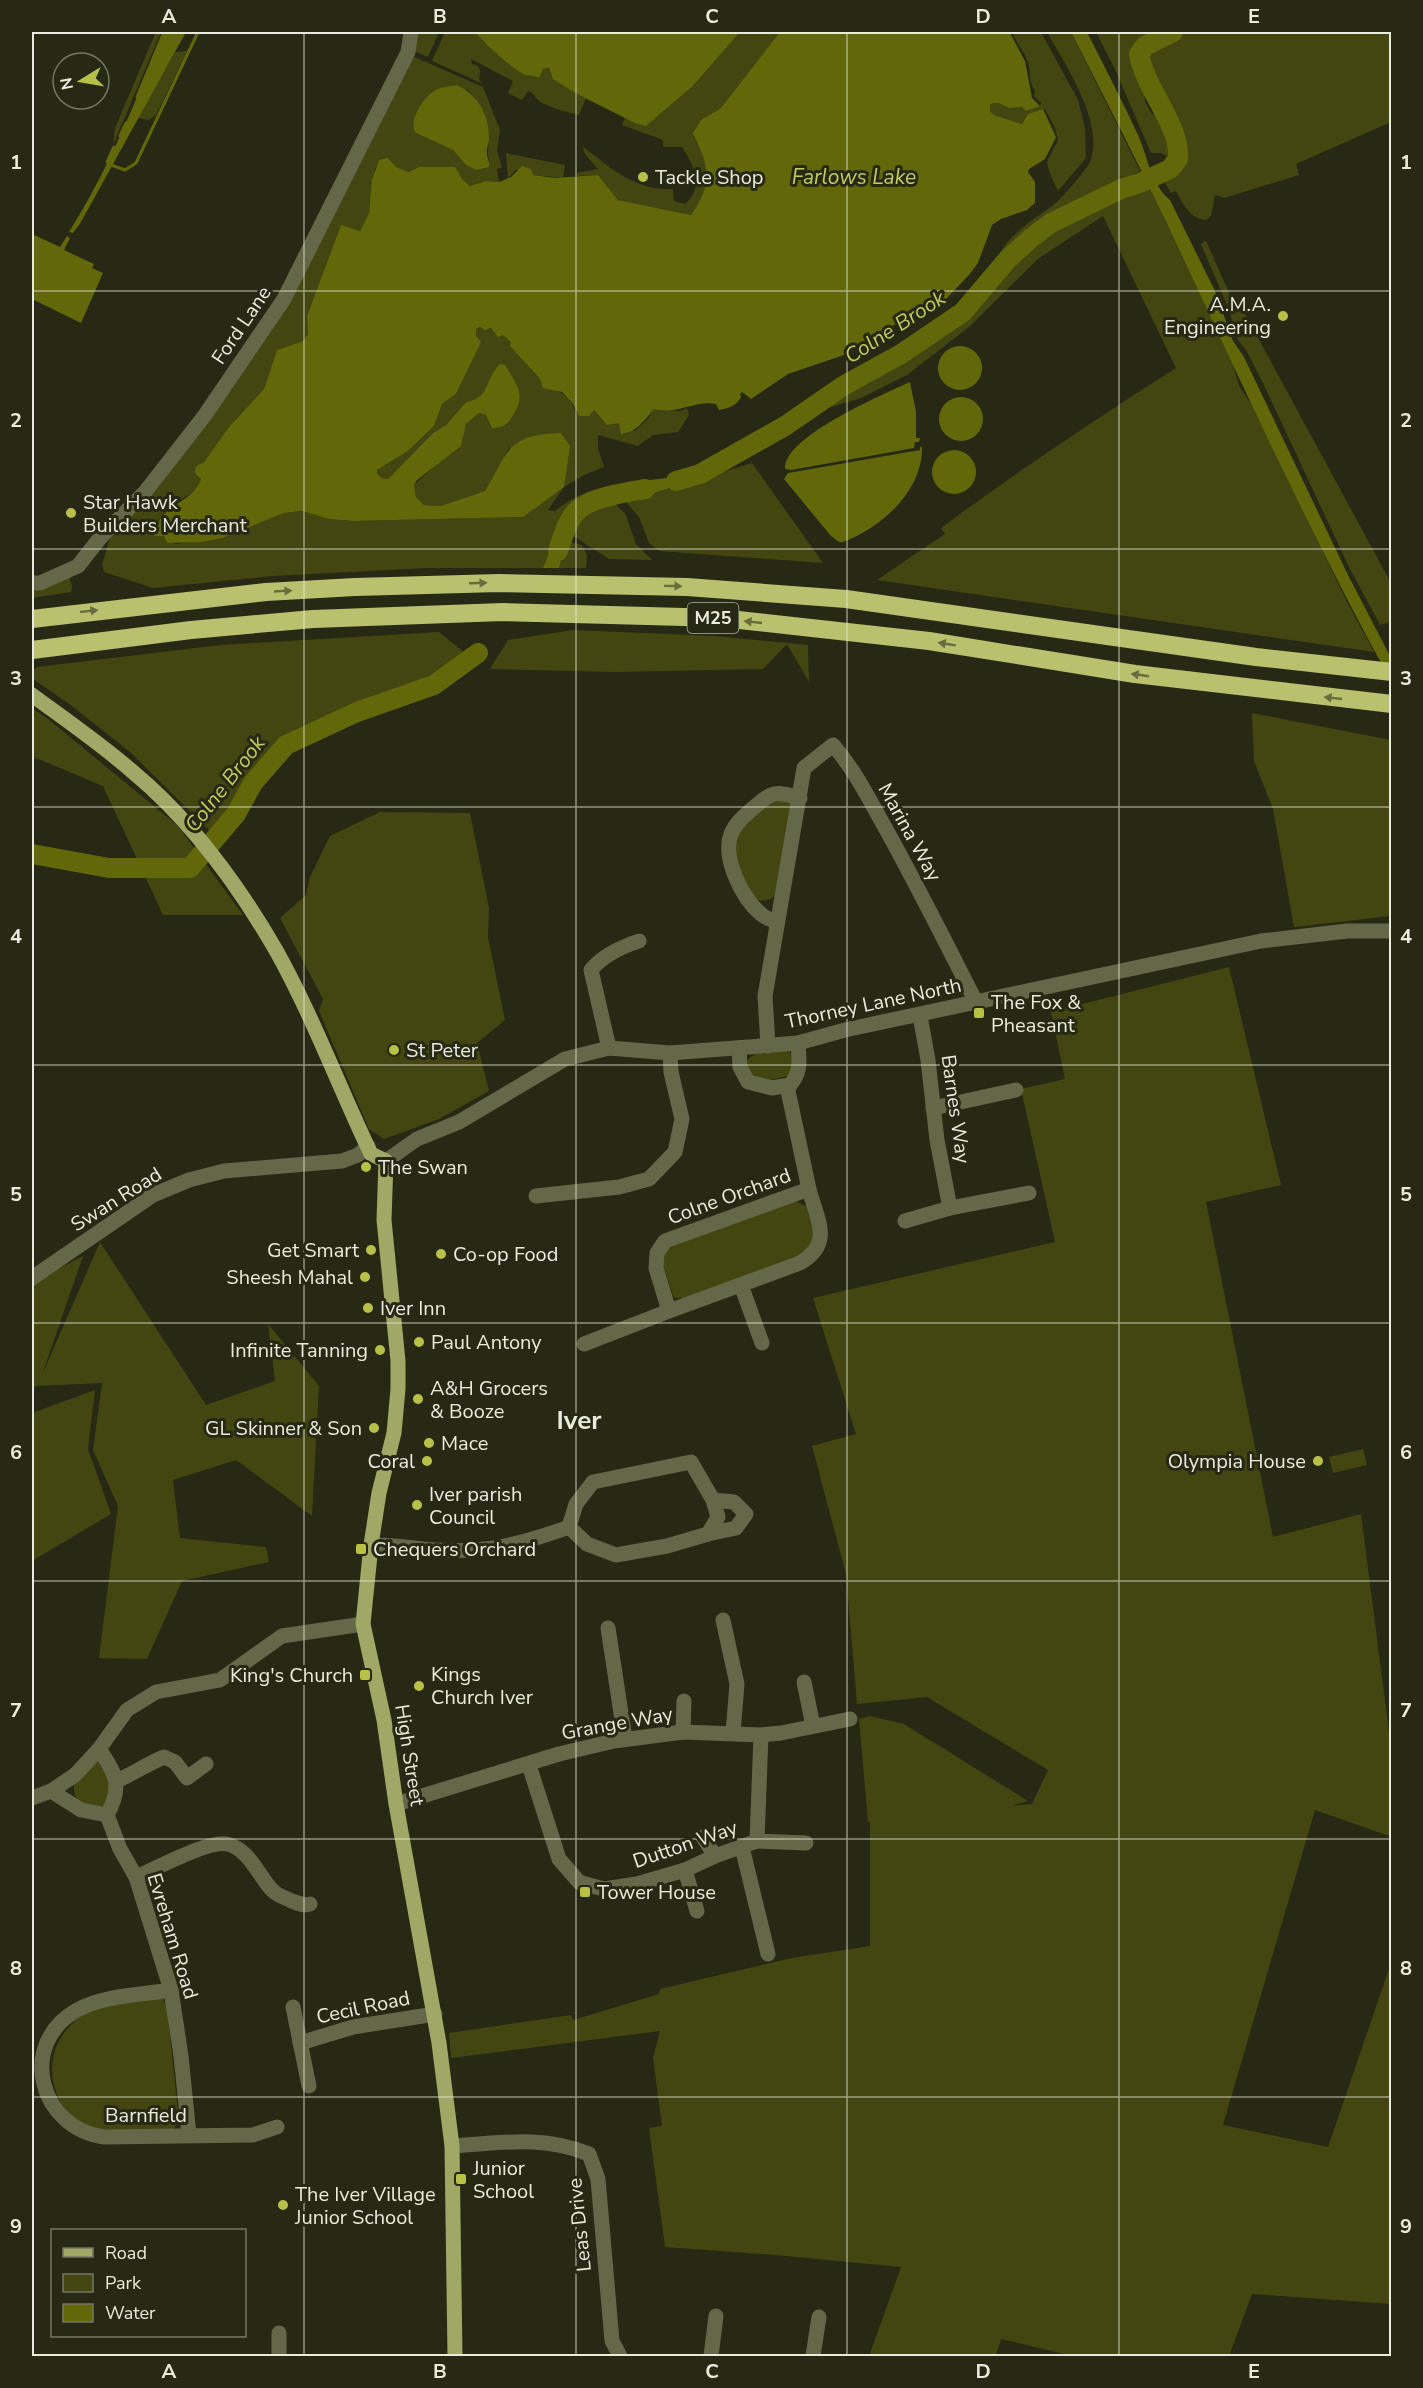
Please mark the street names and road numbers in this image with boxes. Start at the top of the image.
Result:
street label: Ford Lane [205,281,277,370]
road number: M25 [688,603,738,633]
street label: Marina Way [872,778,948,887]
street label: Thorney Lane North [782,972,964,1035]
street label: Barnes Way [935,1053,977,1166]
street label: Swan Road [66,1161,167,1238]
street label: Colne Orchard [664,1162,795,1231]
street label: Grange Way [559,1700,676,1747]
street label: High Street [388,1702,431,1809]
street label: Dutton Way [629,1814,742,1875]
street label: Evreham Road [141,1870,204,2002]
street label: Cecil Road [314,1984,412,2031]
street label: Barnfield [105,2102,187,2129]
street label: Leas Drive [561,2177,598,2273]

